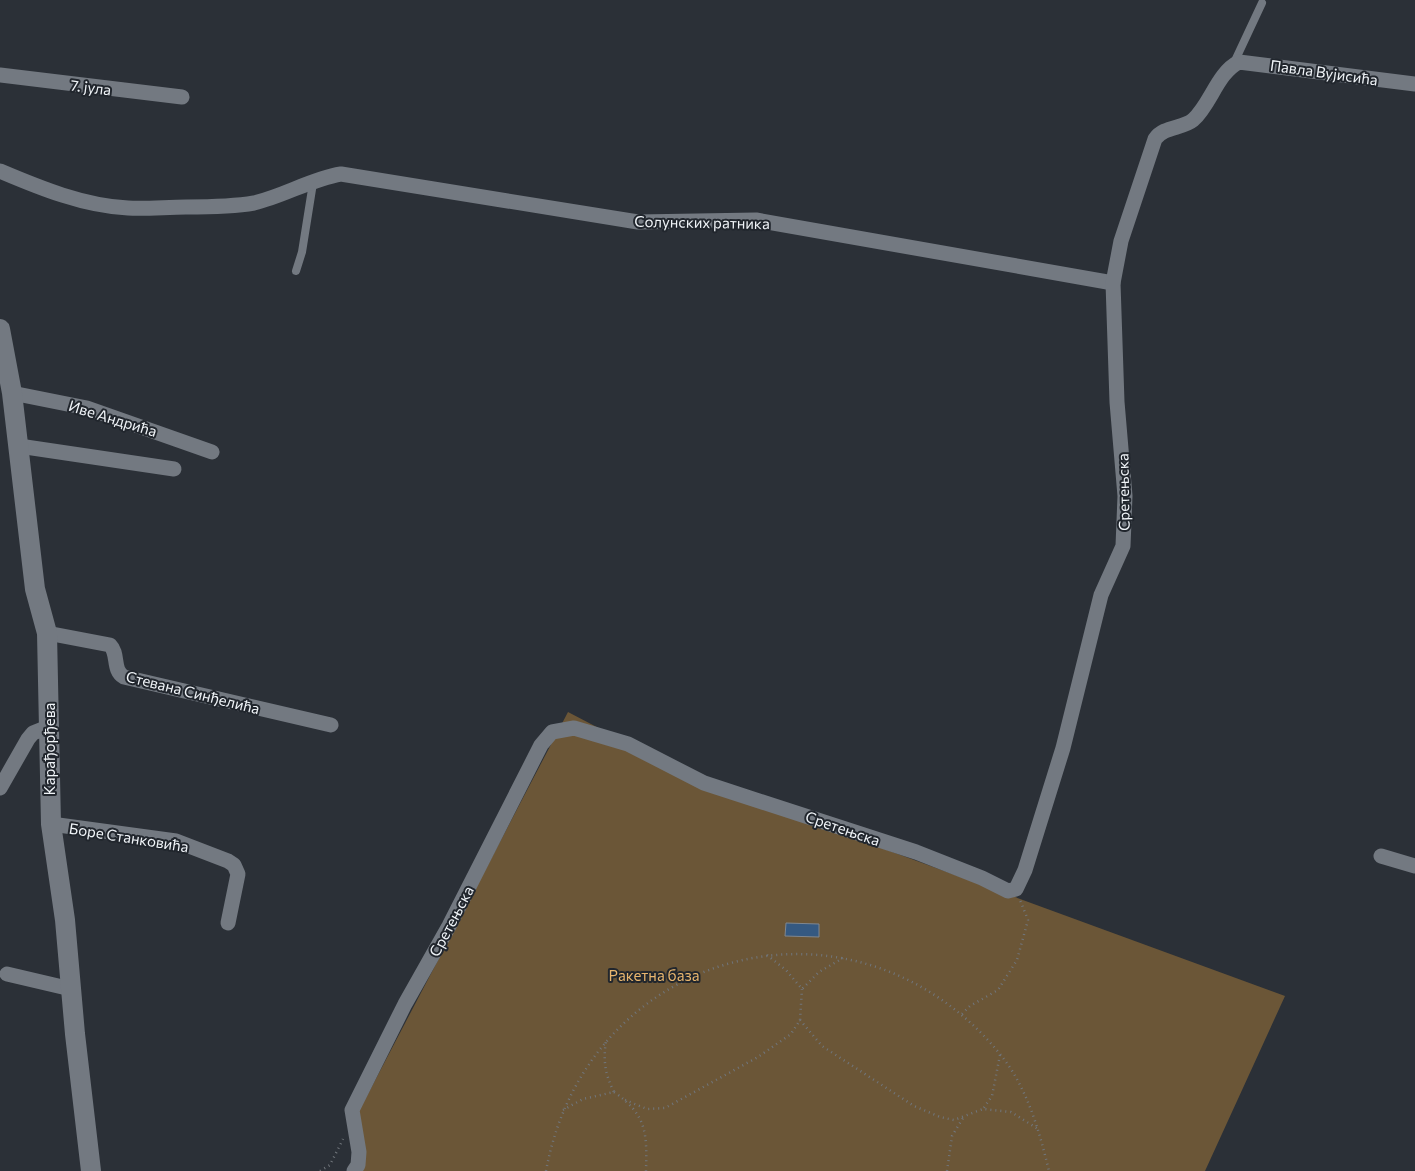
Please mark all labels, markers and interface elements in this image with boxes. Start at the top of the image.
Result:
street label: Павла Вујисића [1269,56,1379,88]
street label: 7. јула [70,76,112,98]
street label: Солунских ратника [634,212,770,232]
street label: Иве Андрића [67,396,159,440]
street label: Сретењска [1113,453,1133,531]
street label: Стевана Синђелића [124,667,262,717]
street label: Карађорђева [40,703,58,795]
street label: Сретењска [803,807,883,849]
street label: Боре Станковића [68,819,190,855]
street label: Сретењска [425,883,477,959]
park label: Ракетна база [609,966,699,984]

